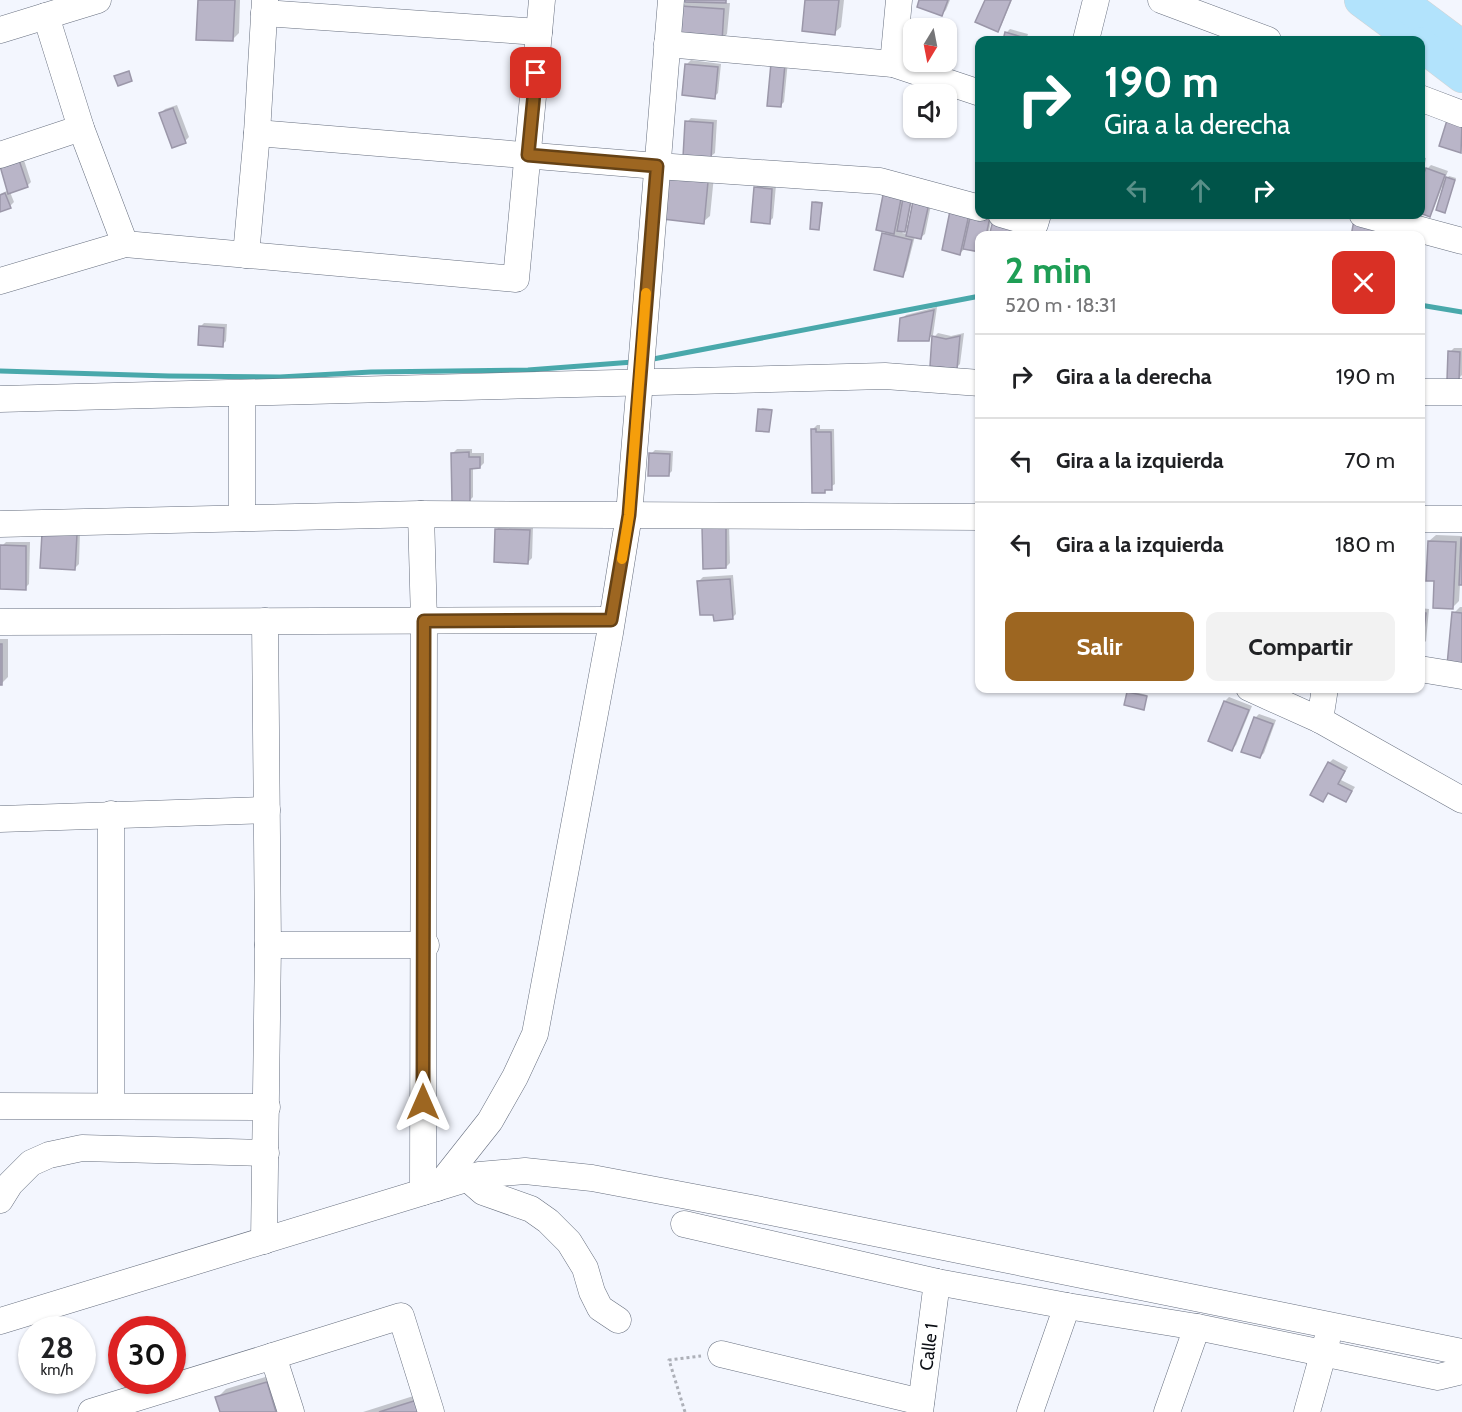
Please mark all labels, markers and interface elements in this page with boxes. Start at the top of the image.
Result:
north arrow [903,18,957,72]
map controls [903,18,957,138]
pin [510,47,561,98]
icon: arrive [519,56,552,89]
text: 190 m [1104,56,1219,108]
icon: right [1005,60,1083,138]
button: sound [903,84,957,138]
text: Gira a la derecha [1104,108,1290,141]
icon: left [1121,174,1154,207]
icon: ahead [1184,174,1217,207]
icon: right [1247,174,1280,207]
text: 2 min [1005,248,1092,292]
button: close [1332,251,1395,314]
text: 520 m · 18:31 [1005,293,1116,317]
icon: right [1005,360,1038,393]
text: Gira a la derecha [1056,363,1212,390]
text: 190 m [1336,363,1395,390]
icon: left [1005,444,1038,477]
text: Gira a la izquierda [1056,447,1224,474]
text: 70 m [1345,447,1395,474]
icon: left [1005,528,1038,561]
text: Gira a la izquierda [1056,531,1224,558]
text: 180 m [1335,531,1395,558]
button: Salir [1005,612,1194,681]
button: Compartir [1206,612,1395,681]
position arrow [391,1070,455,1134]
speed limit sign: 30 [108,1316,186,1394]
street label: Calle 1 [915,1322,943,1372]
text: 28 [40,1329,74,1366]
text: km/h [41,1361,73,1379]

